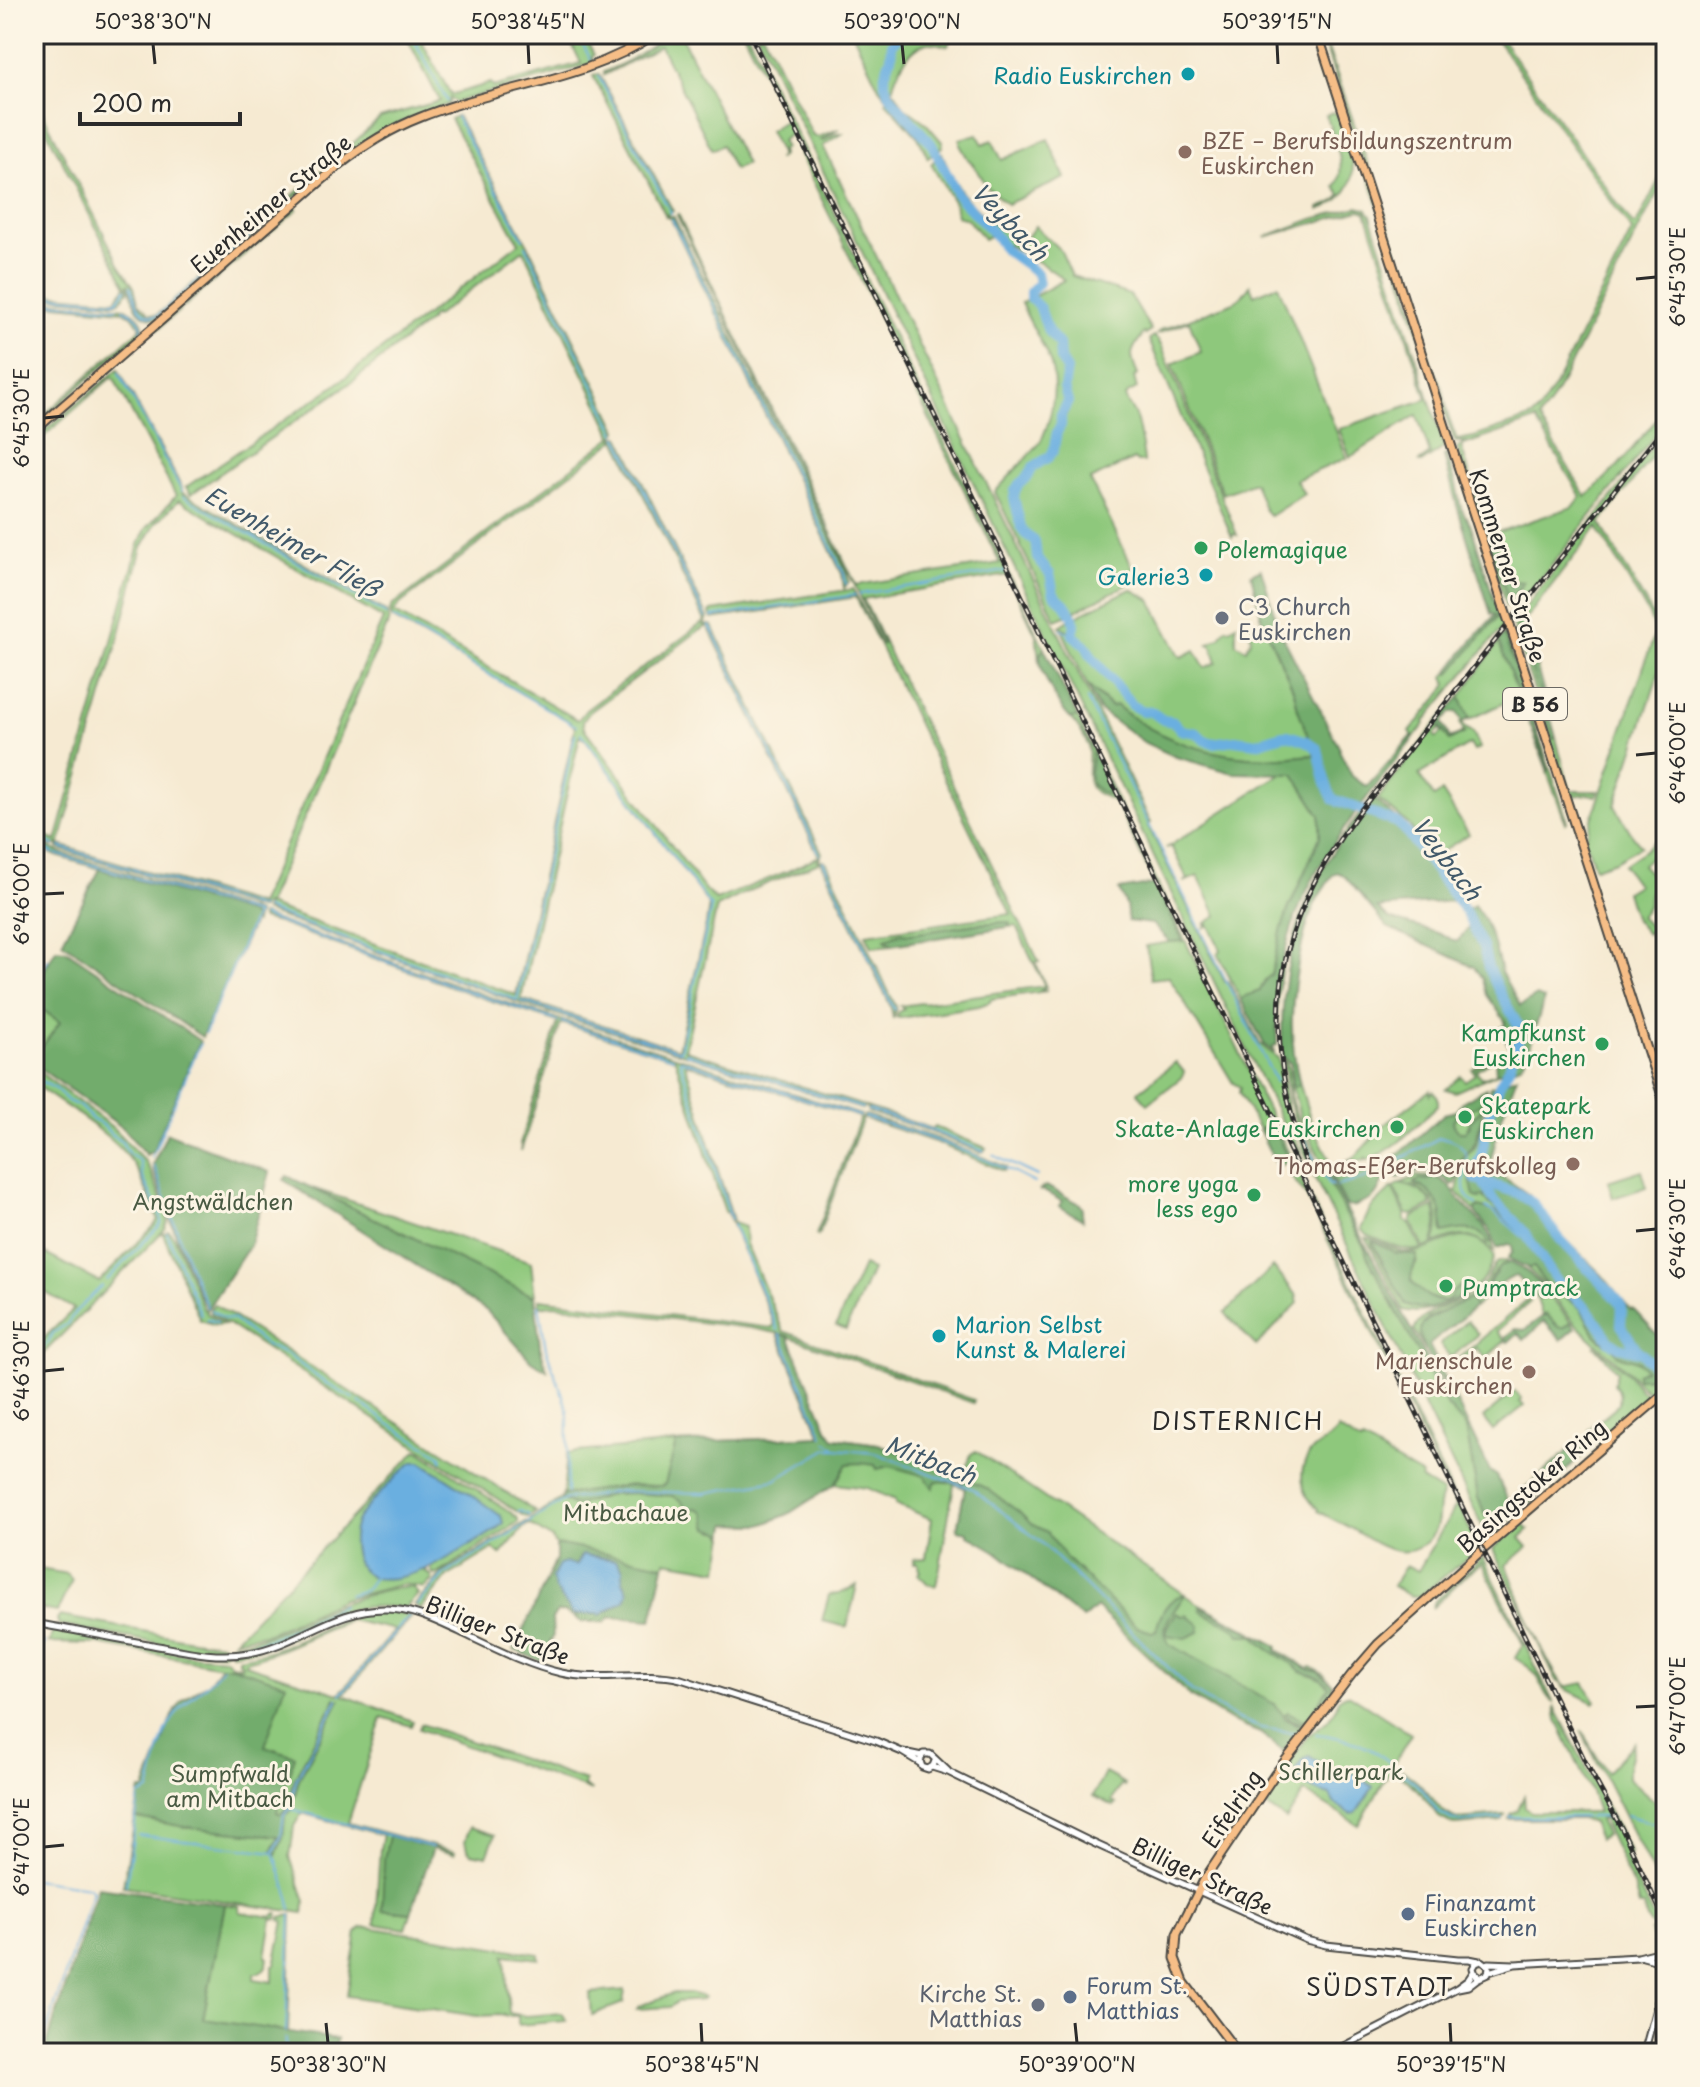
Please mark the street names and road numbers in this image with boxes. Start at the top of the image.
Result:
street label: Euenheimer Straße [182,126,358,280]
street label: Kommerner Straße [1462,464,1556,666]
road number: B 56 [1503,688,1567,720]
street label: Basingstoker Ring [1449,1410,1613,1560]
street label: Billiger Straße [421,1586,575,1672]
street label: Eifelring [1193,1762,1269,1854]
street label: Billiger Straße [1127,1828,1279,1922]

